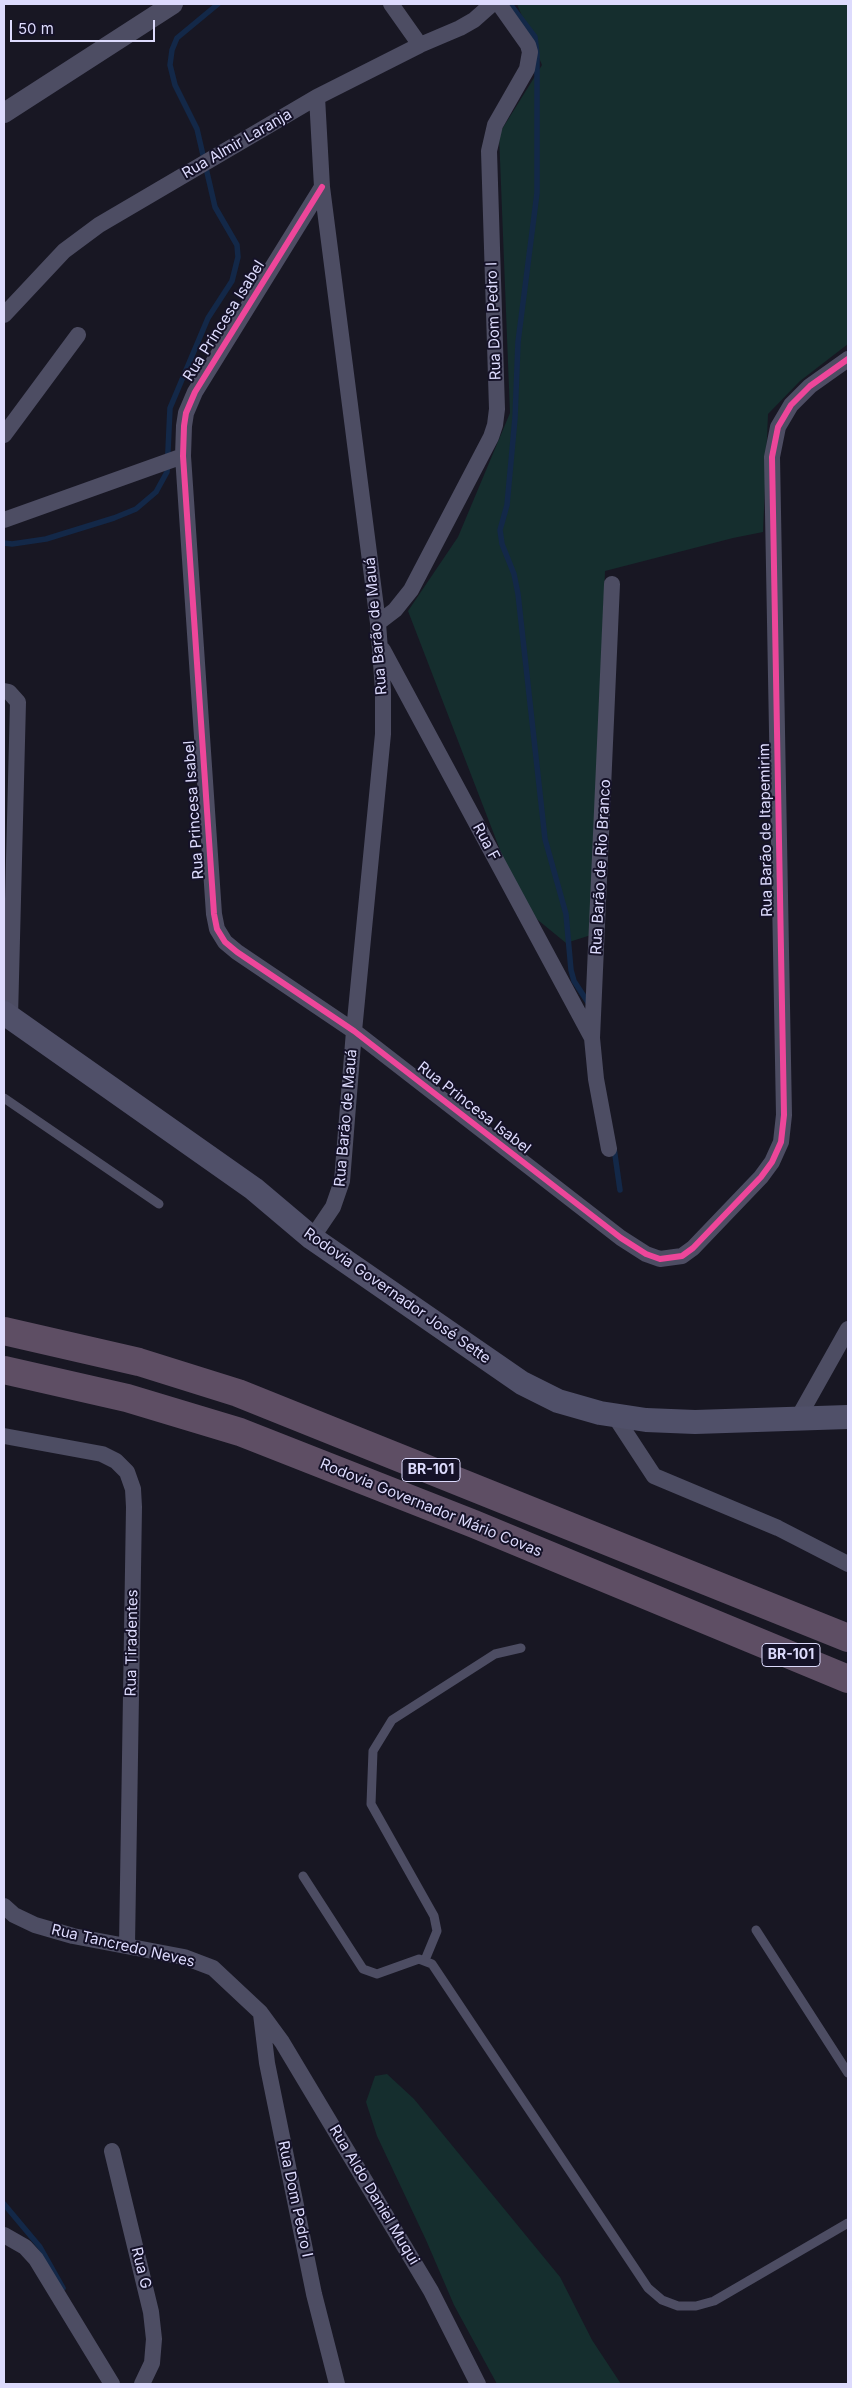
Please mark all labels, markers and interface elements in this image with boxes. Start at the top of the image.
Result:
scale bar [12,10,158,42]
text: 50 m [18,19,54,38]
street label: Rua Almir Laranja [179,105,295,183]
street label: Rua Princesa Isabel [180,257,268,385]
street label: Rua Dom Pedro I [483,262,505,380]
street label: Rua Barão de Mauá [361,556,391,696]
street label: Rua Princesa Isabel [180,740,208,880]
street label: Rua Barão de Itapemirim [755,743,777,917]
street label: Rua Barão de Rio Branco [587,779,615,955]
street label: Rua F [469,820,503,864]
street label: Rua Barão de Mauá [331,1048,361,1188]
street label: Rua Princesa Isabel [414,1058,534,1158]
street label: Rodovia Governador José Sette [300,1224,494,1368]
street label: Rodovia Governador Mário Covas [317,1455,545,1561]
road number: BR-101 [402,1458,460,1482]
street label: Rua Tiradentes [122,1589,142,1697]
road number: BR-101 [762,1644,820,1666]
street label: Rua Tancredo Neves [50,1921,196,1971]
street label: Rua Aldo Daniel Muqui [325,2122,423,2268]
street label: Rua Dom Pedro I [274,2139,316,2259]
street label: Rua G [127,2245,155,2291]

